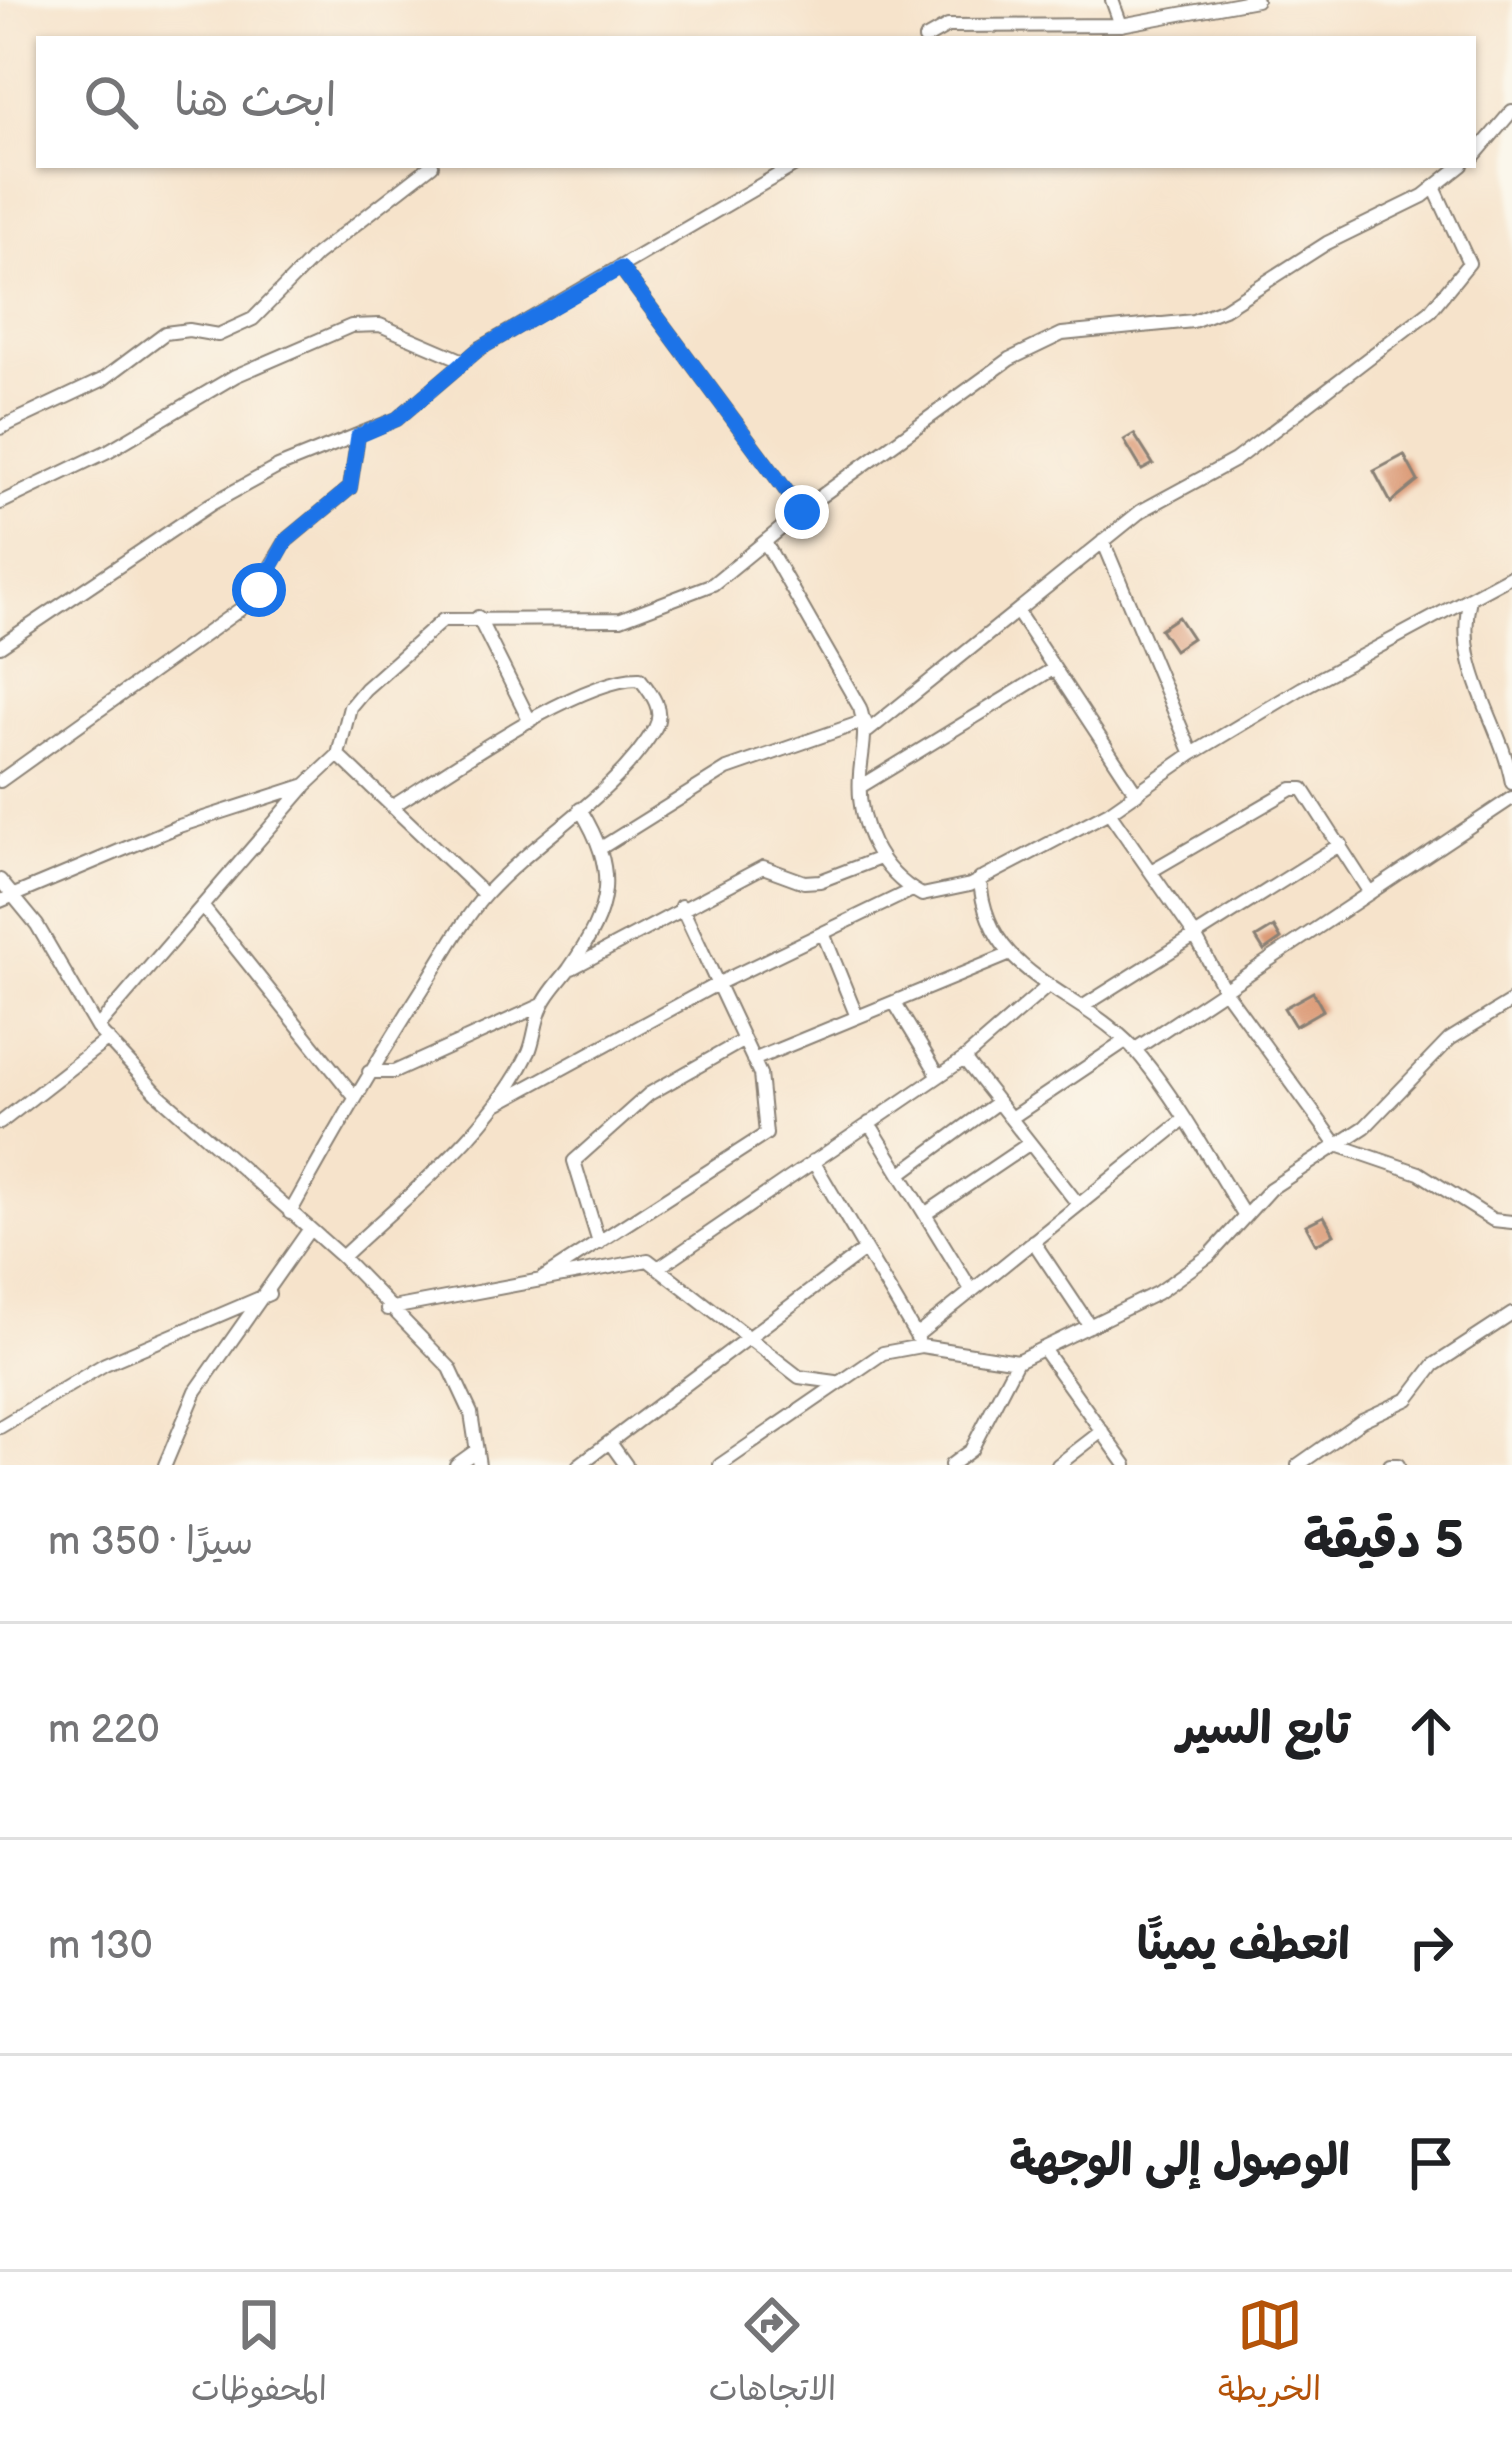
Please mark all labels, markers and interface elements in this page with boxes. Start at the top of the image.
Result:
search box [36,36,1476,168]
icon: search [78,69,144,135]
text: ابحث هنا [174,74,337,129]
route end [775,485,829,539]
route start [232,563,286,617]
text: 5 دقيقة [1303,1511,1464,1572]
text: سيرًا · 350 m [48,1519,253,1566]
icon: ahead [1398,1698,1464,1764]
text: تابع السير [1177,1702,1350,1757]
text: 220 m [48,1707,160,1754]
icon: right [1398,1914,1464,1980]
text: انعطف يمينًا [1137,1918,1350,1973]
text: 130 m [48,1923,153,1970]
icon: arrive [1398,2130,1464,2196]
text: الوصول إلى الوجهة [1009,2134,1350,2189]
tab: المحفوظات [191,2292,327,2418]
tab: الاتجاهات [709,2292,836,2418]
tab: الخريطة [1218,2292,1321,2418]

